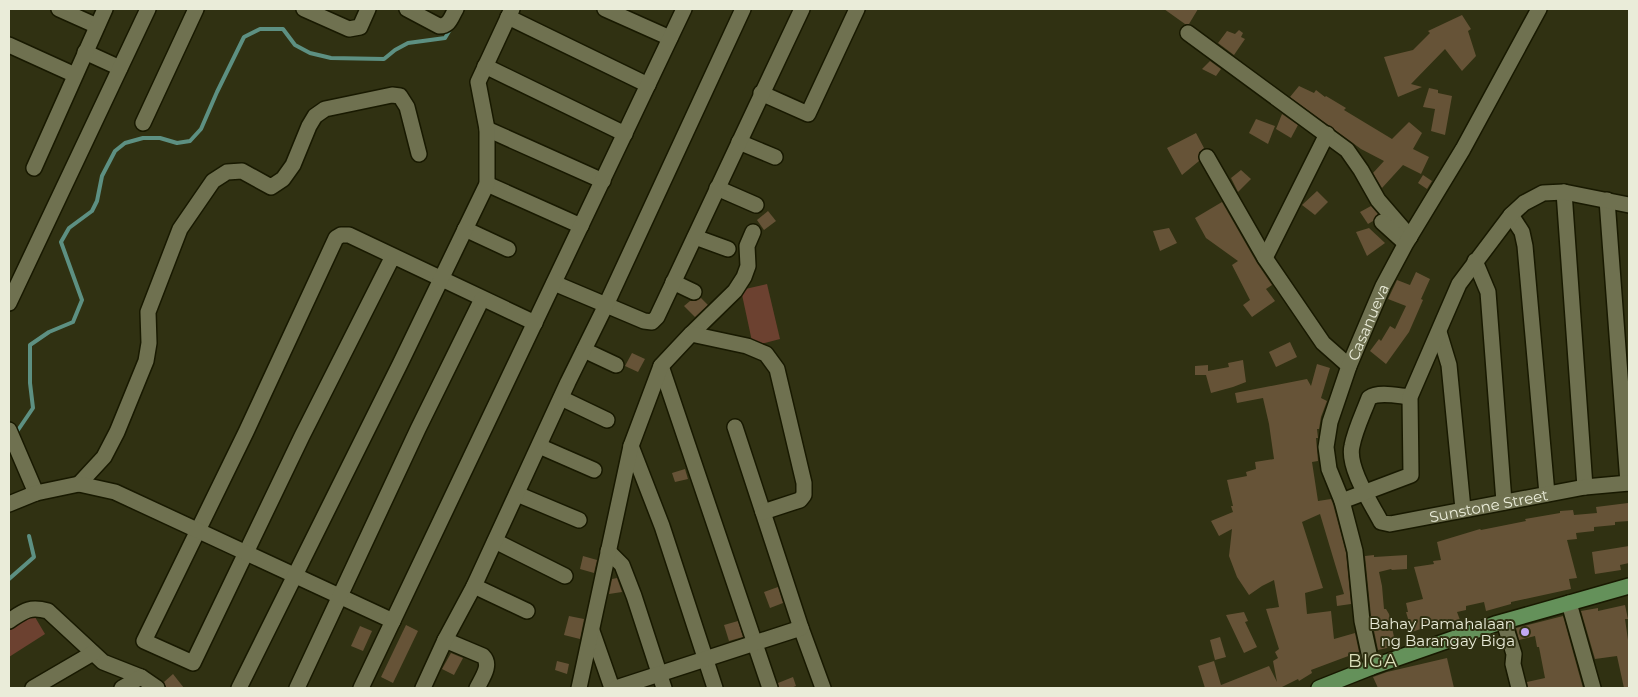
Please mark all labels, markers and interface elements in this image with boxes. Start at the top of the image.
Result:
street label: Casanueva [1343,281,1392,363]
street label: Sunstone Street [1428,485,1550,526]
place label: Bahay Pamahalaan ng Barangay Biga [1369,614,1515,650]
marker: Bahay Pamahalaan ng Barangay Biga [1519,626,1531,638]
district label: BIGA [1348,650,1398,672]

